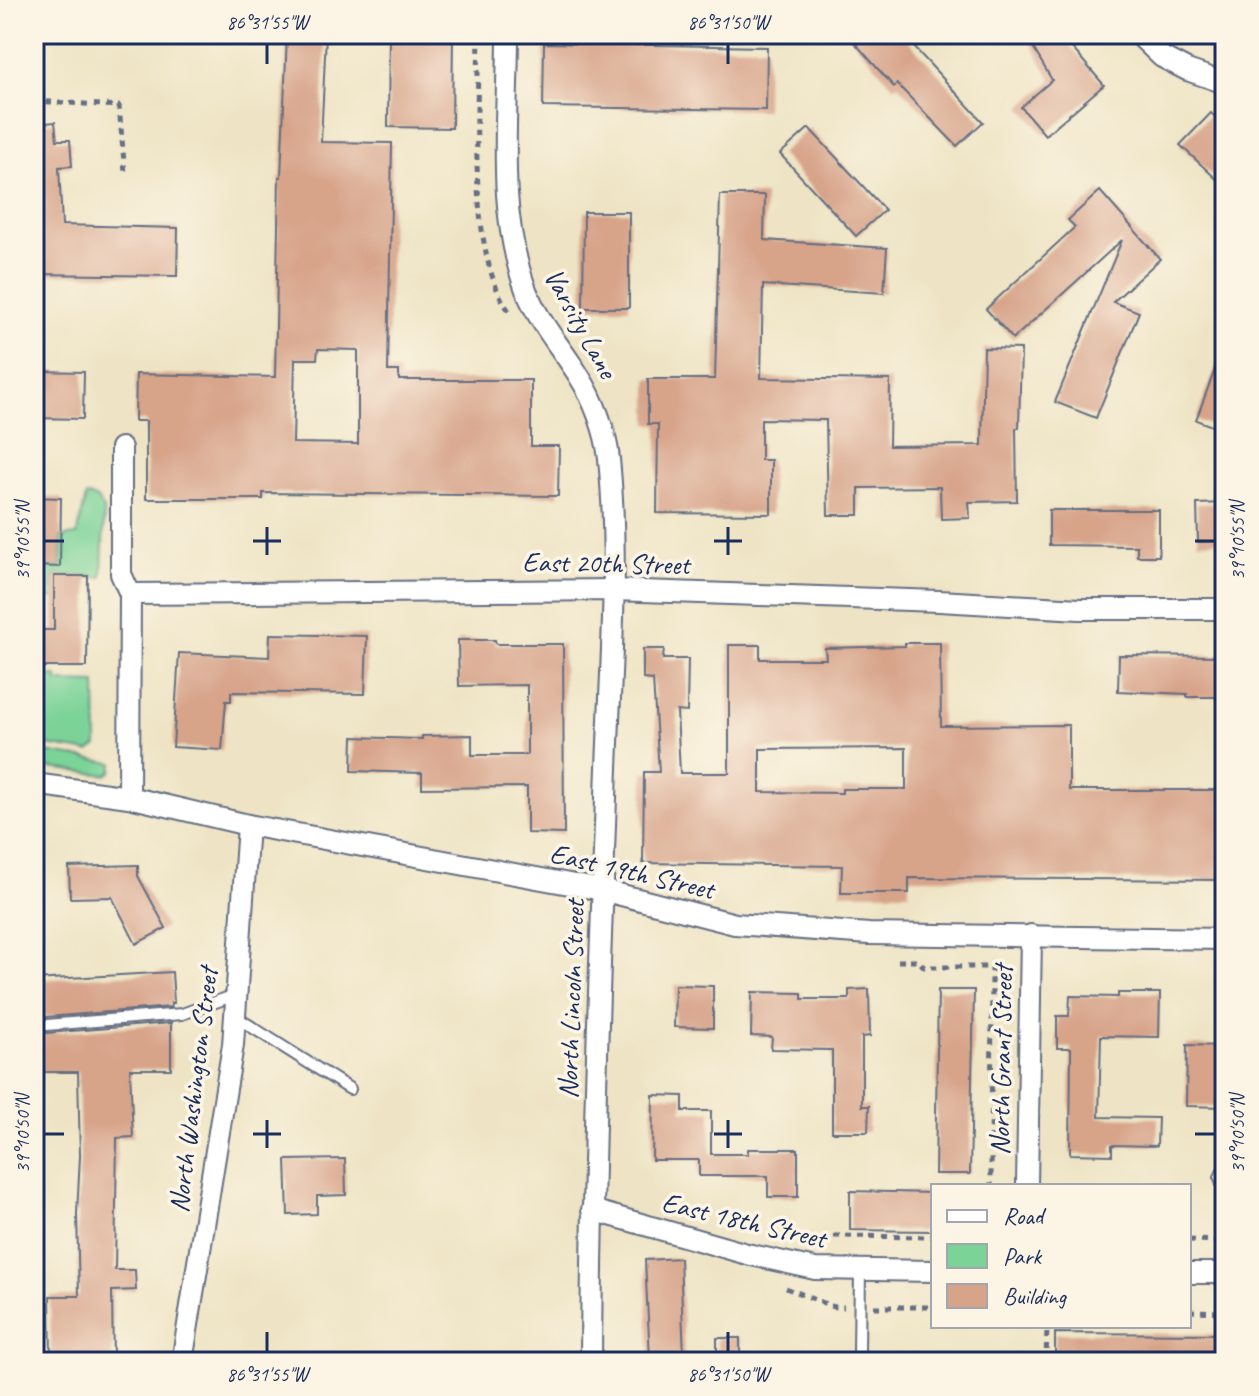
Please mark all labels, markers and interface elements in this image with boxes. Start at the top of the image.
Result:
text: 86°31'55"W [226,10,311,35]
text: 86°31'50"W [687,10,772,35]
street label: Varsity Lane [537,262,626,386]
text: 39°10'55"N [10,499,35,580]
text: 39°10'55"N [1225,499,1250,580]
street label: East 20th Street [522,544,693,582]
street label: East 19th Street [547,835,720,907]
street label: North Lincoln Street [550,896,592,1099]
street label: North Grant Street [982,961,1020,1155]
street label: North Washington Street [161,962,226,1214]
text: 39°10'50"N [10,1092,35,1173]
text: 39°10'50"N [1225,1092,1250,1173]
street label: East 18th Street [659,1184,832,1256]
legend [931,1184,1191,1328]
text: Road [1003,1201,1047,1231]
text: Park [1003,1241,1043,1271]
text: Building [1003,1281,1068,1311]
text: 86°31'55"W [226,1362,311,1387]
text: 86°31'50"W [687,1362,772,1387]

